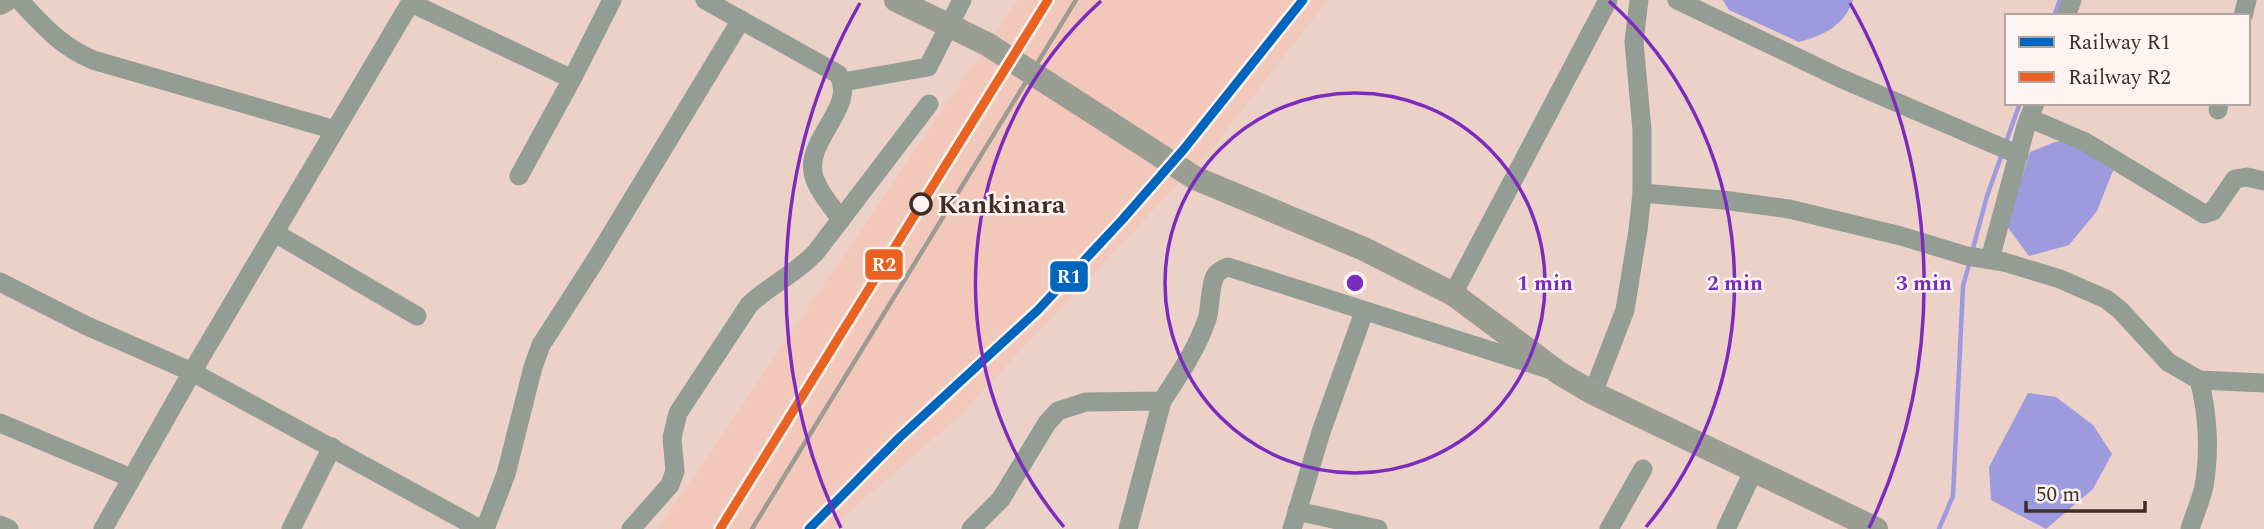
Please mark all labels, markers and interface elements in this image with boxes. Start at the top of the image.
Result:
legend [2005,14,2250,105]
text: Railway R1 [2068,27,2171,59]
text: Railway R2 [2068,62,2171,94]
place label: Kankinara [938,185,1066,225]
marker: Kankinara [910,193,932,215]
line badge: R2 [864,248,904,281]
text: R2 [872,251,896,280]
line badge: R1 [1049,260,1089,293]
text: R1 [1057,263,1081,292]
text: 1 min [1517,268,1573,300]
text: 2 min [1707,268,1763,300]
text: 3 min [1896,268,1952,300]
centre of rings [1343,271,1367,295]
scale bar [2026,470,2145,514]
text: 50 m [2036,479,2080,511]

